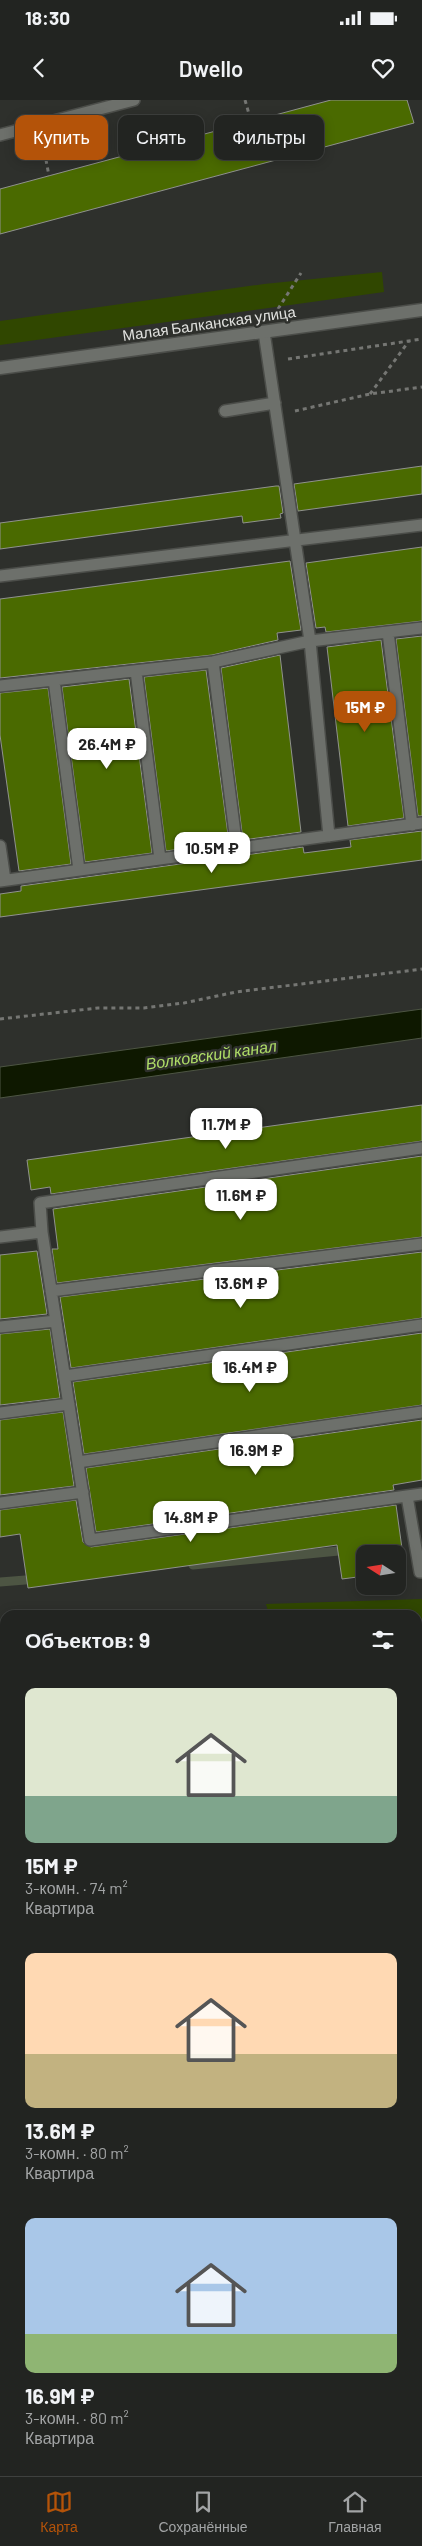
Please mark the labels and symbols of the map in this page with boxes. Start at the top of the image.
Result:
street label: Малая Балканская улица [121,302,297,344]
pin: 15M ₽ [330,690,400,733]
pin: 26.4M ₽ [61,728,153,770]
pin: 10.5M ₽ [166,832,258,874]
water label: Волковский канал [144,1035,278,1073]
pin: 11.7M ₽ [180,1108,272,1150]
pin: 11.6M ₽ [195,1178,287,1221]
pin: 13.6M ₽ [195,1266,287,1309]
pin: 16.4M ₽ [204,1350,296,1393]
pin: 16.9M ₽ [210,1434,302,1476]
pin: 14.8M ₽ [145,1500,237,1543]
north arrow [356,1545,406,1595]

